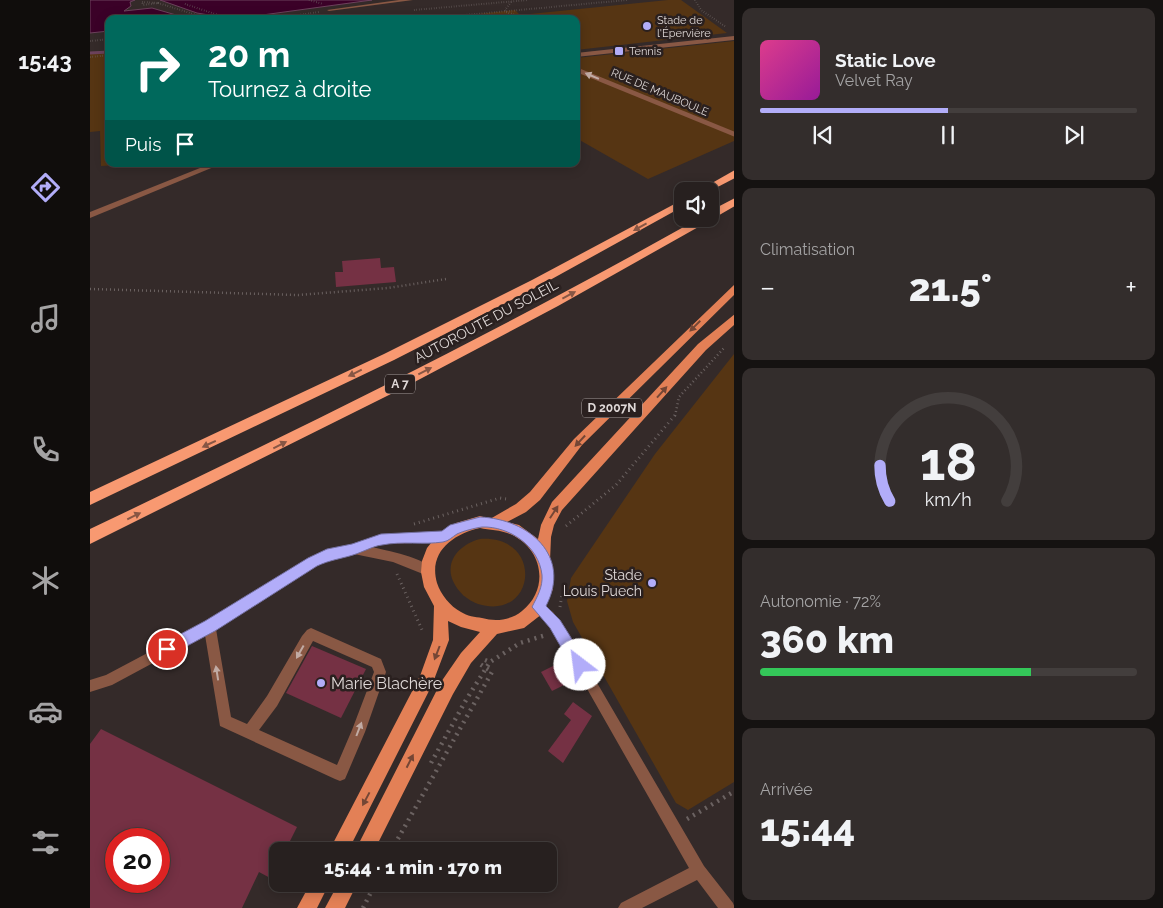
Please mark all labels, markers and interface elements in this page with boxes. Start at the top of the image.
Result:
place label: Stade de l'Épervière [657,14,711,40]
marker: Stade de l'Épervière [641,20,653,32]
text: 20 m [208,34,290,75]
icon: right [125,35,190,100]
marker: Tennis [613,45,625,57]
place label: Tennis [629,45,661,58]
text: 15:43 [18,48,72,74]
text: Static Love [835,49,936,71]
street label: RUE DE MAUBOULE [609,66,711,119]
text: Velvet Ray [835,71,913,90]
one-way arrow [584,72,599,80]
text: Tournez à droite [208,76,372,102]
icon: previous [809,121,837,149]
icon: pause [934,121,962,149]
icon: next [1060,121,1088,149]
icon: arrive [171,130,199,158]
text: Puis [125,133,161,155]
icon: directions [28,170,63,205]
map controls [674,182,719,227]
button: sound [674,182,719,227]
one-way arrow [633,223,647,231]
text: Climatisation [760,240,855,259]
text: 21.5° [909,265,992,310]
text: − [760,271,775,304]
text: + [1125,271,1137,304]
street label: AUTOROUTE DU SOLEIL [411,276,561,366]
one-way arrow [562,291,575,300]
icon: music [28,301,63,336]
one-way arrow [689,320,701,332]
one-way arrow [418,367,432,375]
one-way arrow [348,369,362,377]
road number: A 7 [385,374,415,394]
one-way arrow [657,385,668,398]
road number: D 2007N [582,398,642,418]
text: 18 [920,431,977,492]
icon: phone [28,432,63,467]
one-way arrow [574,435,585,447]
one-way arrow [202,440,216,448]
one-way arrow [273,441,287,449]
text: km/h [925,489,972,510]
one-way arrow [549,506,558,519]
one-way arrow [127,512,141,520]
icon: climate [28,563,63,598]
place label: Stade Louis Puech [563,567,642,599]
marker: Stade Louis Puech [646,577,658,589]
text: Autonomie · 72% [760,592,881,611]
text: 360 km [760,617,894,662]
pin [146,628,188,670]
icon: arrive [153,635,181,663]
position arrow [553,638,605,690]
one-way arrow [295,645,304,658]
one-way arrow [433,646,441,661]
one-way arrow [213,665,221,681]
place label: Marie Blachère [331,674,442,693]
marker: Marie Blachère [315,677,327,689]
icon: car [28,694,63,729]
one-way arrow [355,721,363,736]
one-way arrow [406,754,414,768]
text: Arrivée [760,780,813,799]
one-way arrow [362,792,370,806]
text: 15:44 [760,805,855,850]
icon: filters [28,825,63,860]
speed limit sign: 20 [105,828,170,893]
text: 15:44 · 1 min · 170 m [324,856,502,878]

